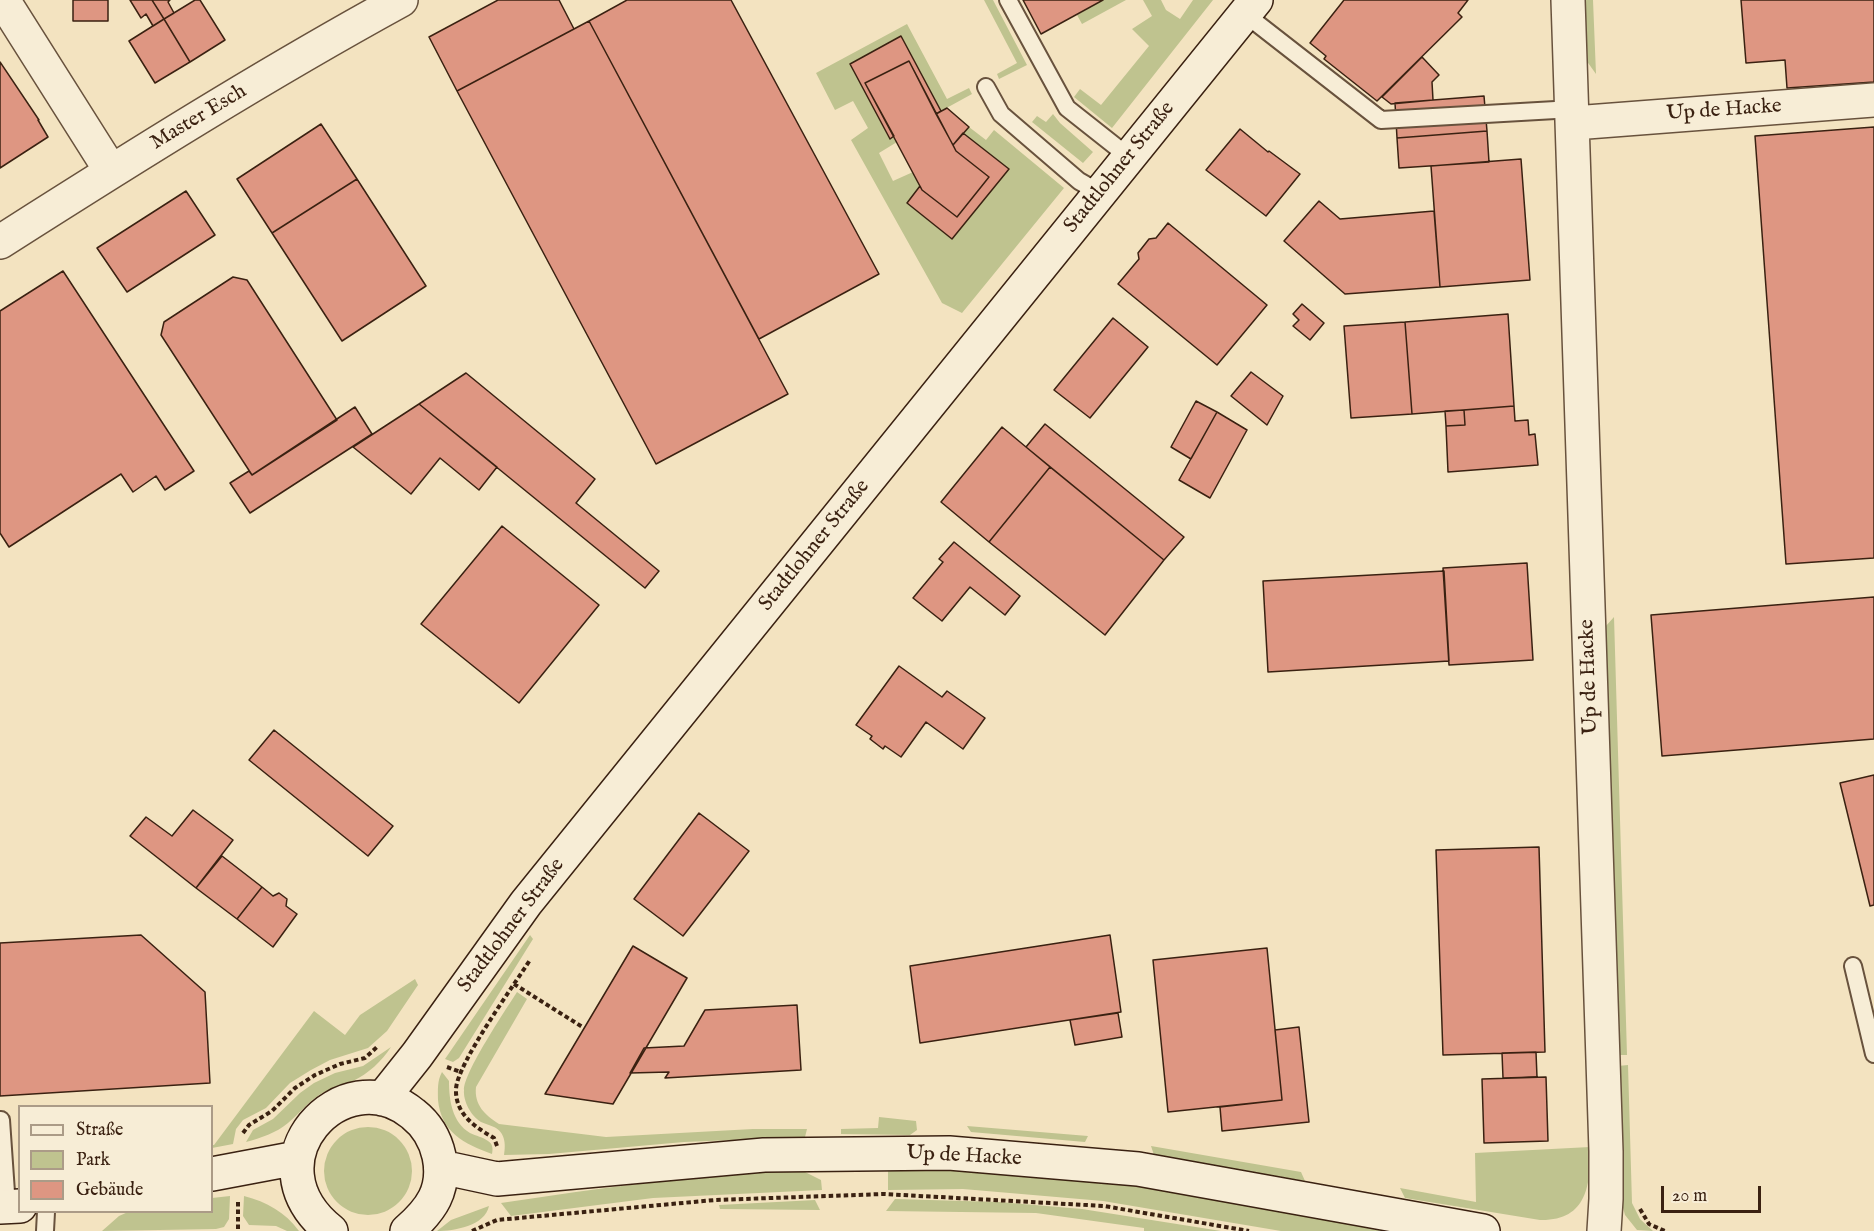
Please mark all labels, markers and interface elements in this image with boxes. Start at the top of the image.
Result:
street label: Master Esch [146,80,252,156]
street label: Up de Hacke [1666,94,1782,128]
street label: Stadtlohner Straße [1059,97,1181,239]
street label: Stadtlohner Straße [754,475,876,617]
street label: Up de Hacke [1575,619,1605,735]
street label: Stadtlohner Straße [453,854,571,998]
legend [18,1105,213,1213]
text: Straße [76,1119,123,1142]
street label: Up de Hacke [906,1141,1022,1173]
text: Park [76,1149,110,1172]
scale bar [1664,1174,1764,1212]
text: Gebäude [76,1179,143,1202]
text: 20 m [1672,1185,1707,1208]

